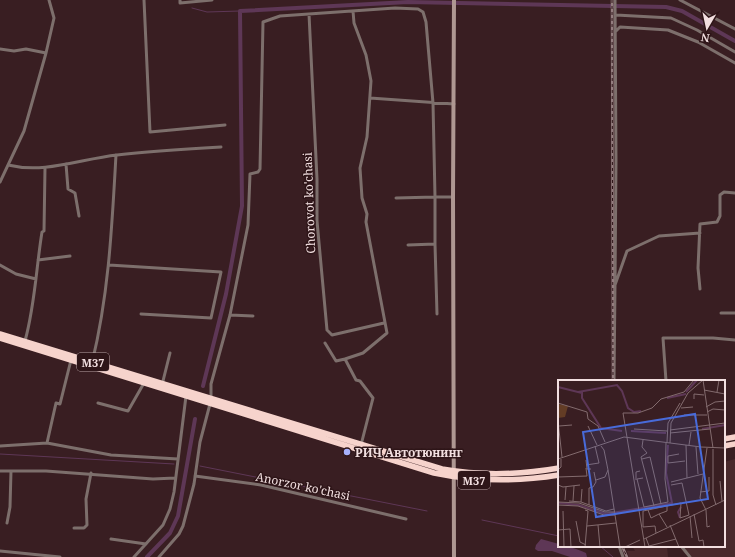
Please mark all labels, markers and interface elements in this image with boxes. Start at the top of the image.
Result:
north arrow [687,8,727,48]
text: N [700,30,711,46]
street label: Chorovot ko'chasi [299,152,319,254]
road number: M37 [77,353,109,371]
inset map [558,380,725,547]
place label: РИЧ Автотюнинг [355,444,463,461]
marker: РИЧ Автотюнинг [342,447,352,457]
street label: Anorzor ko'chasi [254,468,352,504]
road number: M37 [458,471,490,489]

